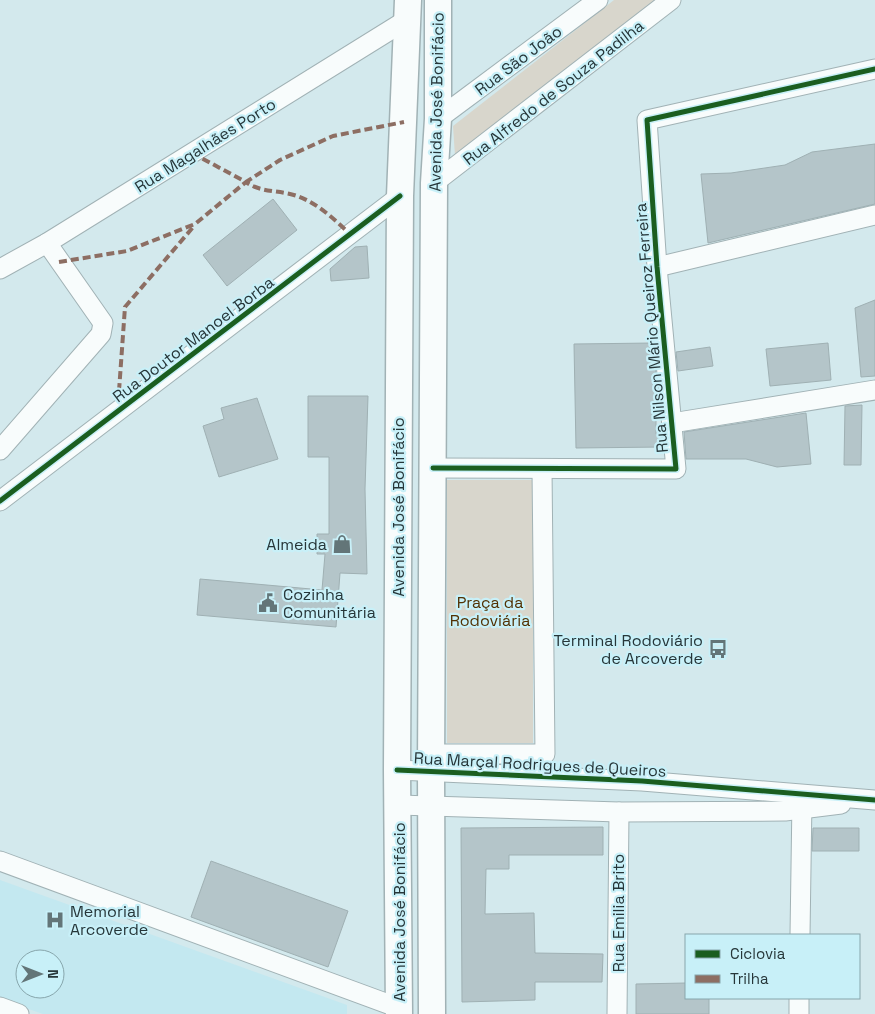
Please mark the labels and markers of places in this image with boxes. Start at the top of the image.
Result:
shop icon: Almeida [331,533,353,555]
place label: Almeida [266,534,327,555]
place label: Cozinha Comunitária [283,584,376,623]
public building icon: Cozinha Comunitária [257,592,279,614]
place label: Terminal Rodoviário de Arcoverde [554,630,703,669]
bus stop icon: Terminal Rodoviário de Arcoverde [707,638,729,660]
place label: Memorial Arcoverde [70,901,148,940]
hospital icon: Memorial Arcoverde [44,909,66,931]

